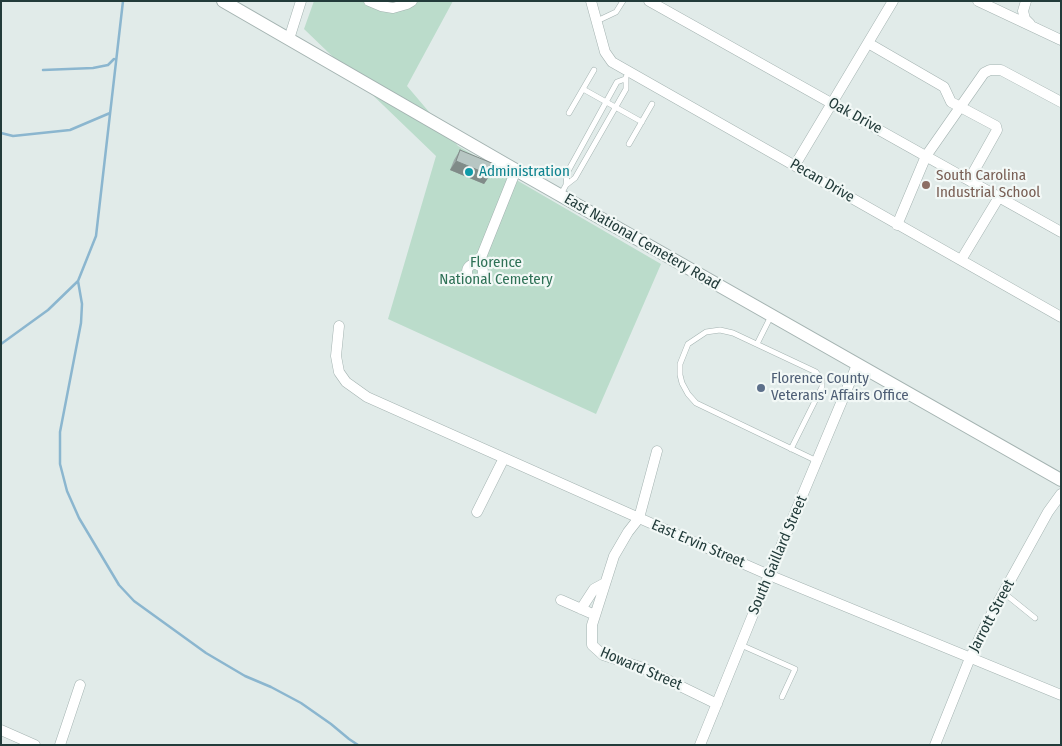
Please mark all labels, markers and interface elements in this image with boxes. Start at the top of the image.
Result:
street label: Oak Drive [825,94,885,138]
street label: Pecan Drive [786,155,858,207]
place label: Administration [479,163,570,181]
marker: Administration [463,166,475,178]
place label: South Carolina Industrial School [936,167,1040,202]
marker: South Carolina Industrial School [920,179,932,191]
street label: East National Cemetery Road [561,190,723,294]
park label: Florence National Cemetery [439,254,553,289]
place label: Florence County Veterans' Affairs Office [771,370,909,405]
marker: Florence County Veterans' Affairs Office [755,382,767,394]
street label: South Gaillard Street [745,493,811,617]
street label: East Ervin Street [649,516,747,572]
street label: Jarrott Street [965,577,1019,655]
street label: Howard Street [597,644,685,694]

